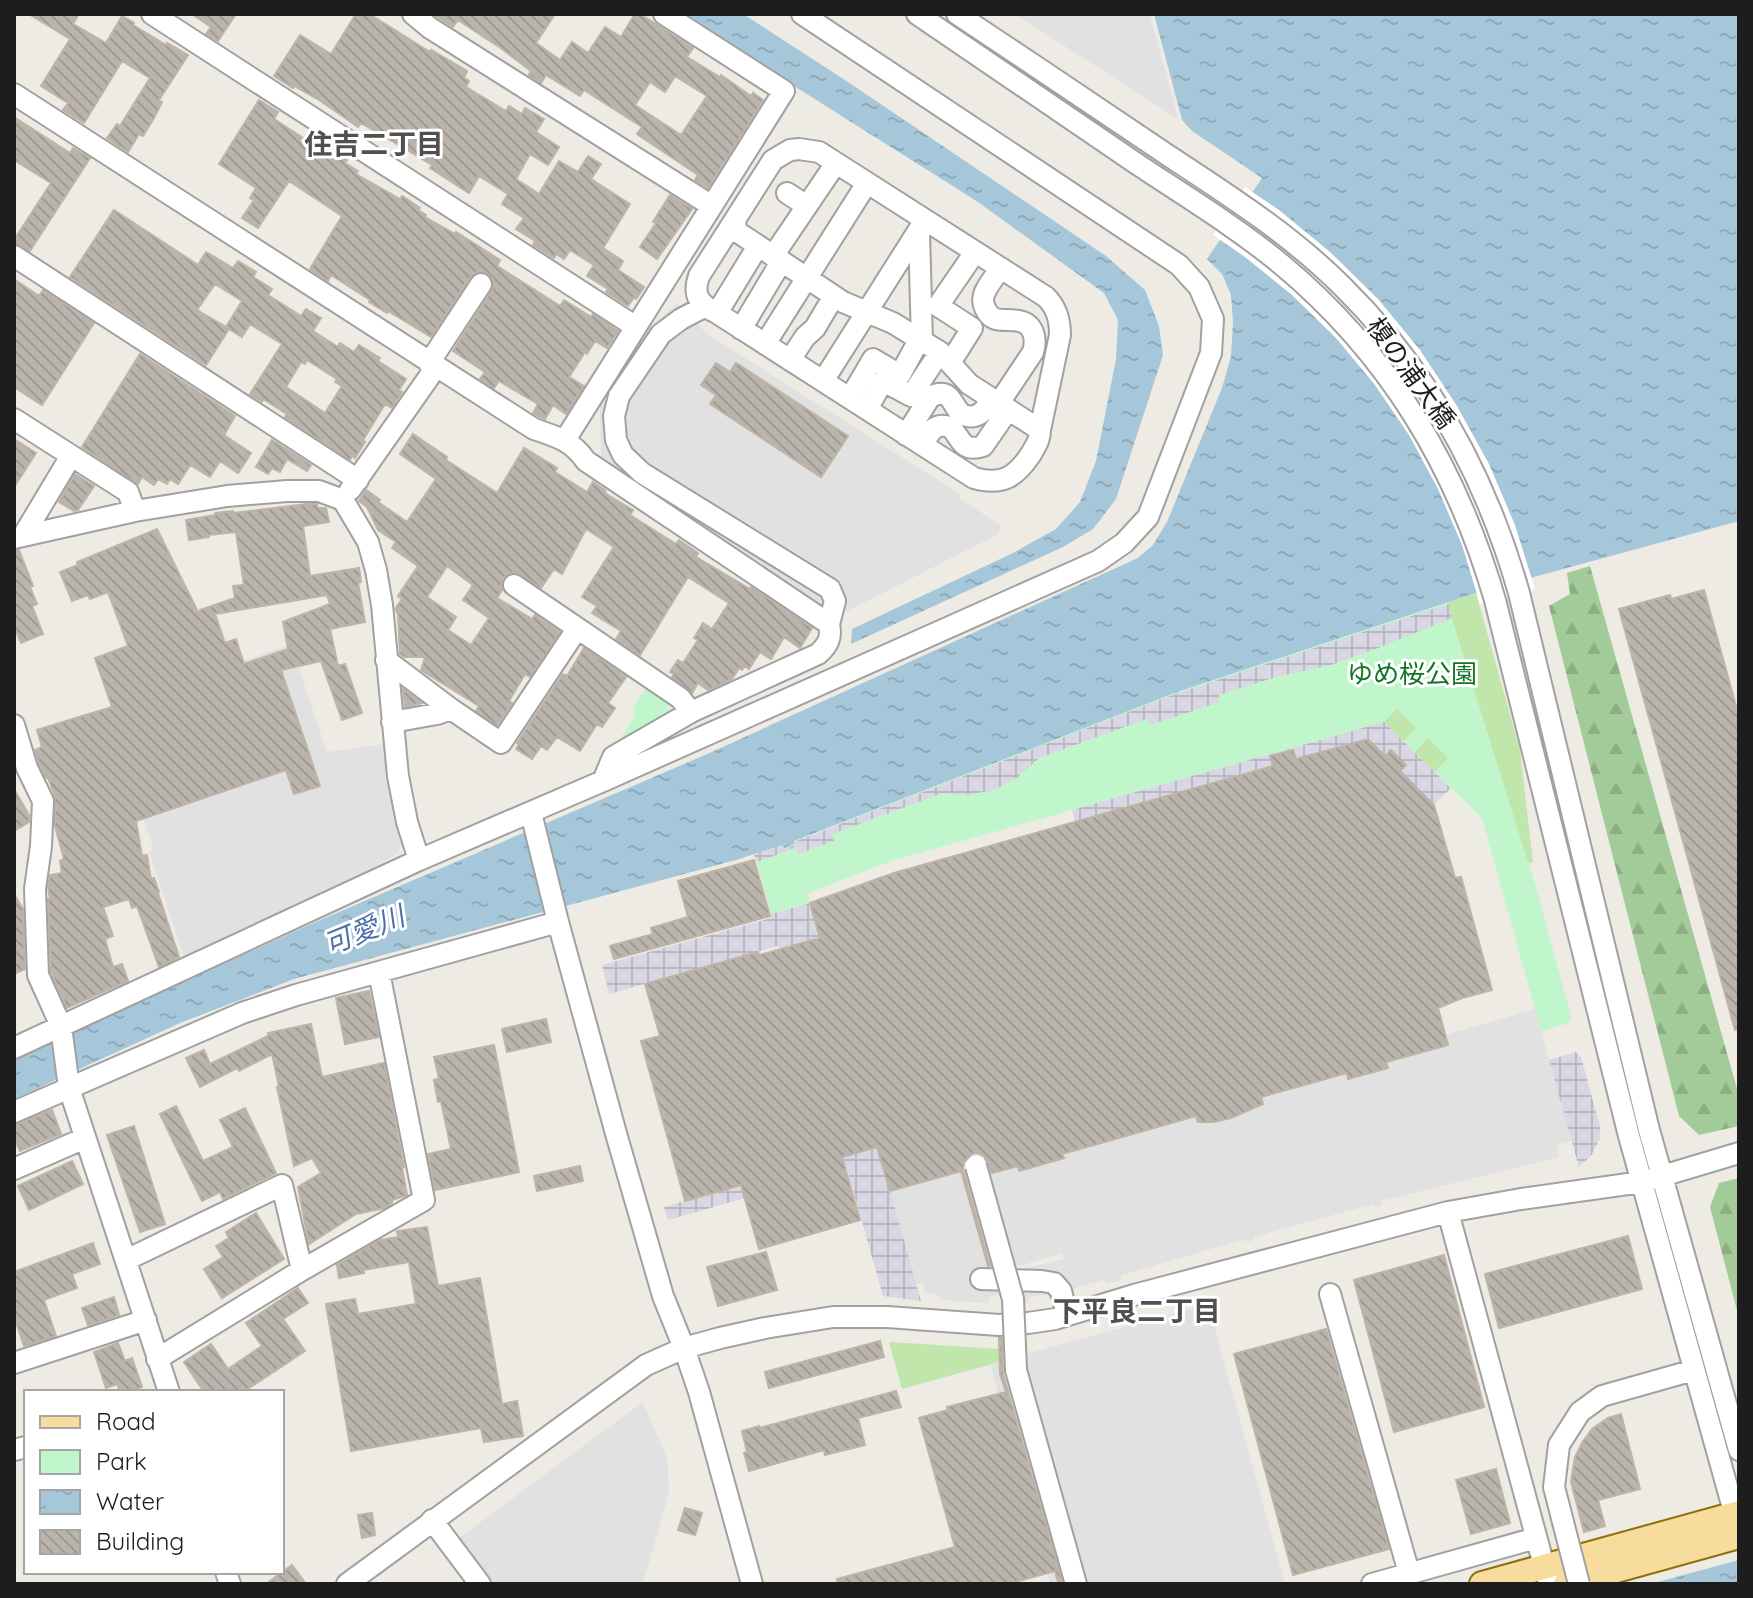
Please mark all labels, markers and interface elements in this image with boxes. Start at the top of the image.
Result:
district label: 住吉二丁目 [304,126,444,161]
street label: 榎の浦大橋 [1360,310,1463,435]
park label: ゆめ桜公園 [1347,657,1477,690]
water label: 可愛川 [318,896,412,961]
district label: 下平良二丁目 [1053,1293,1221,1328]
legend [24,1390,284,1574]
text: Road [96,1406,156,1436]
text: Park [96,1446,147,1476]
text: Water [96,1486,164,1516]
text: Building [96,1526,184,1556]

